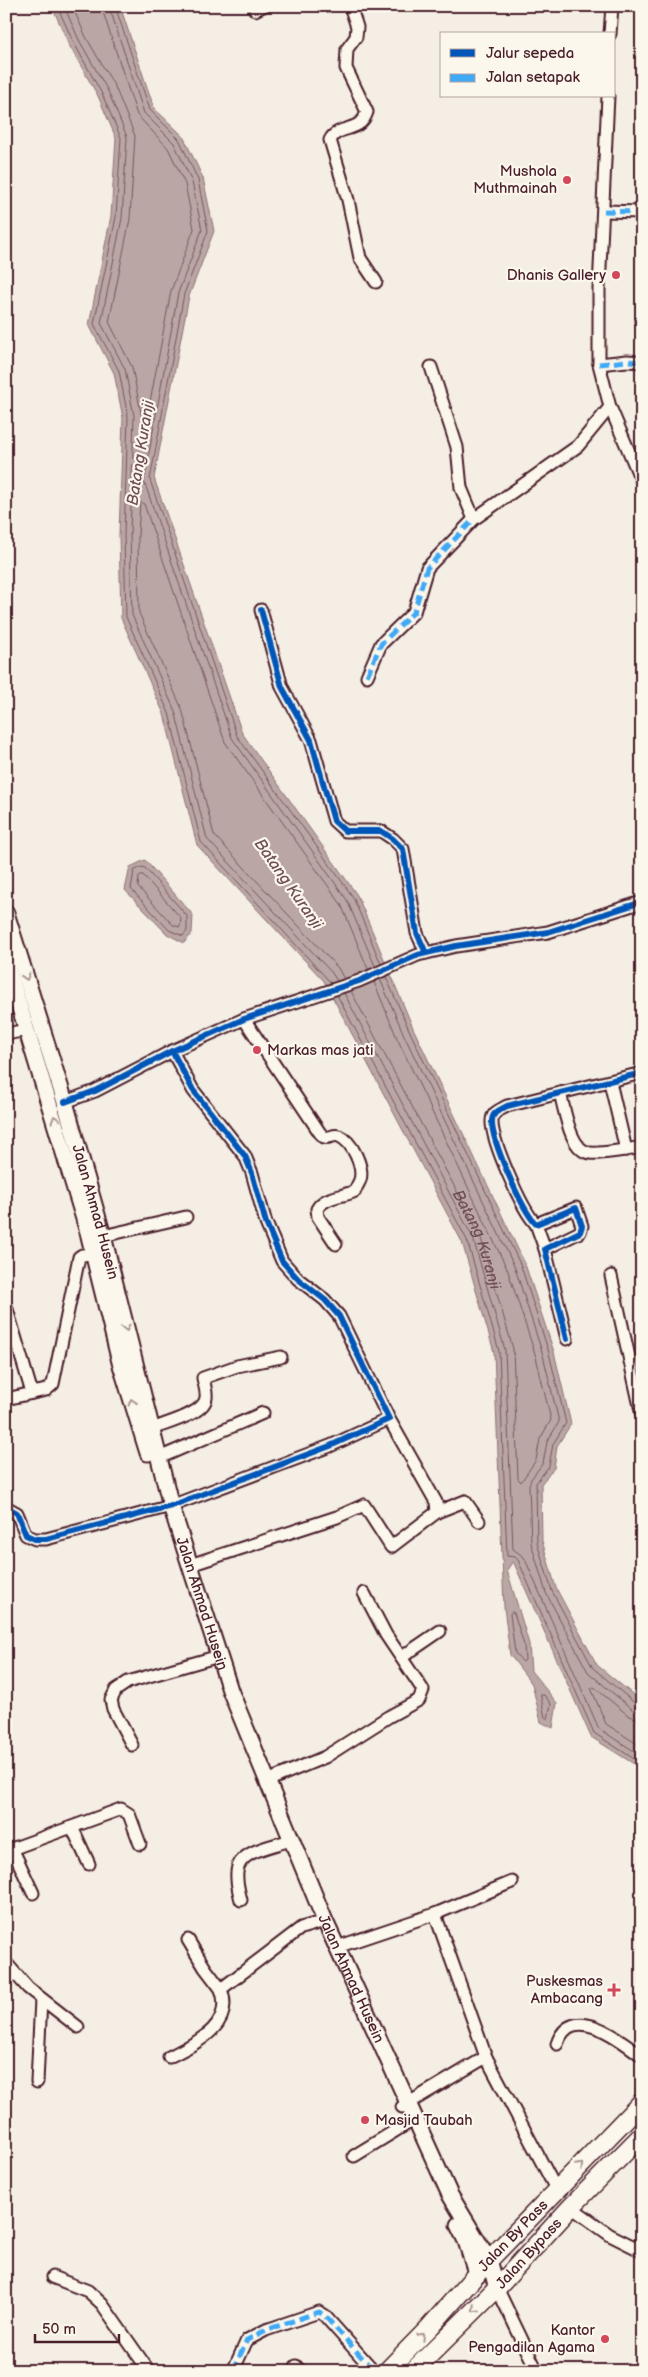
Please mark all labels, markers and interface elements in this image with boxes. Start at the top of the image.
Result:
legend [440,32,616,98]
text: Jalur sepeda [486,44,574,63]
text: Jalan setapak [486,68,580,87]
place label: Mushola Muthmainah [473,162,557,198]
marker: Mushola Muthmainah [561,174,573,186]
place label: Dhanis Gallery [507,266,606,285]
marker: Dhanis Gallery [610,269,622,281]
water label: Batang Kuranji [123,398,159,507]
water label: Batang Kuranji [250,835,327,934]
one-way arrow [20,972,30,980]
place label: Markas mas jati [267,1041,373,1060]
marker: Markas mas jati [251,1044,263,1056]
one-way arrow [50,1116,60,1124]
street label: Jalan Ahmad Husein [68,1142,123,1281]
water label: Batang Kuranji [448,1186,505,1293]
one-way arrow [120,1323,130,1331]
one-way arrow [128,1398,138,1406]
street label: Jalan Ahmad Husein [172,1534,233,1672]
street label: Jalan Ahmad Husein [314,1912,389,2046]
place label: Puskesmas Ambacang [526,1972,604,2008]
marker: Puskesmas Ambacang [607,1983,621,1997]
place label: Masjid Taubah [375,2111,473,2130]
marker: Masjid Taubah [359,2114,371,2126]
one-way arrow [574,2163,583,2172]
street label: Jalan By Pass [474,2195,552,2275]
street label: Jalan Bypass [491,2214,566,2293]
one-way arrow [472,2304,481,2313]
scale bar [35,2312,119,2344]
text: 50 m [42,2320,76,2339]
place label: Kantor Pengadilan Agama [468,2321,596,2357]
one-way arrow [416,2333,425,2342]
marker: Kantor Pengadilan Agama [599,2333,611,2345]

